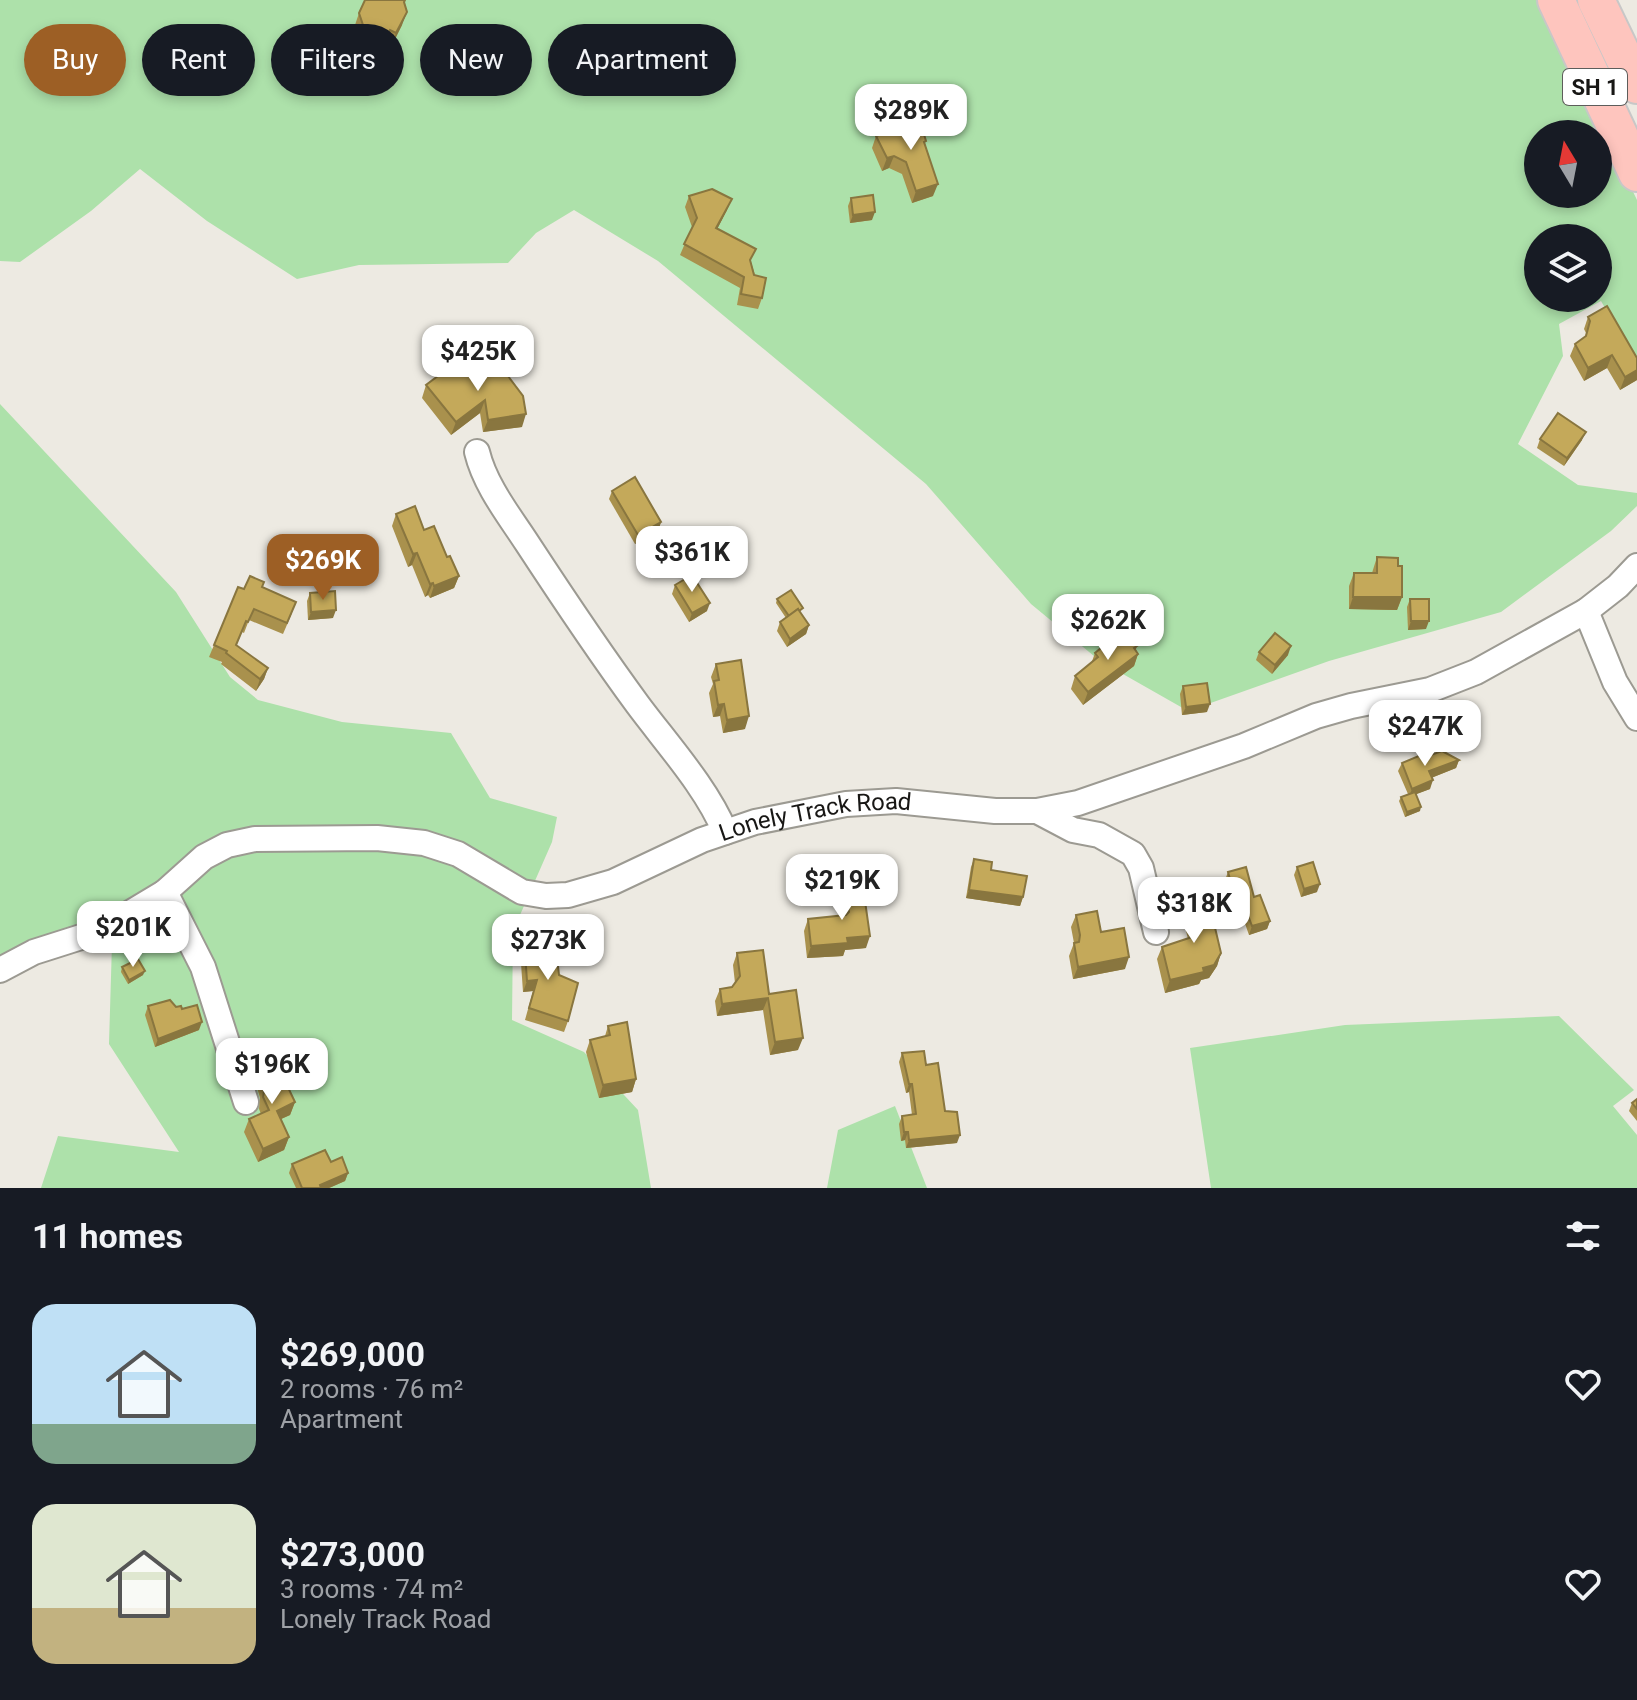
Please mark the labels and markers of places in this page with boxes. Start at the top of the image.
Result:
pin: $289K [855,84,967,152]
pin: $425K [422,325,534,393]
pin: $361K [636,526,748,594]
pin: $269K [267,534,379,602]
pin: $262K [1052,594,1164,662]
pin: $247K [1369,700,1481,768]
pin: $219K [786,854,898,922]
pin: $318K [1138,877,1250,945]
pin: $201K [77,901,189,969]
pin: $273K [492,914,604,982]
pin: $196K [216,1038,328,1106]

